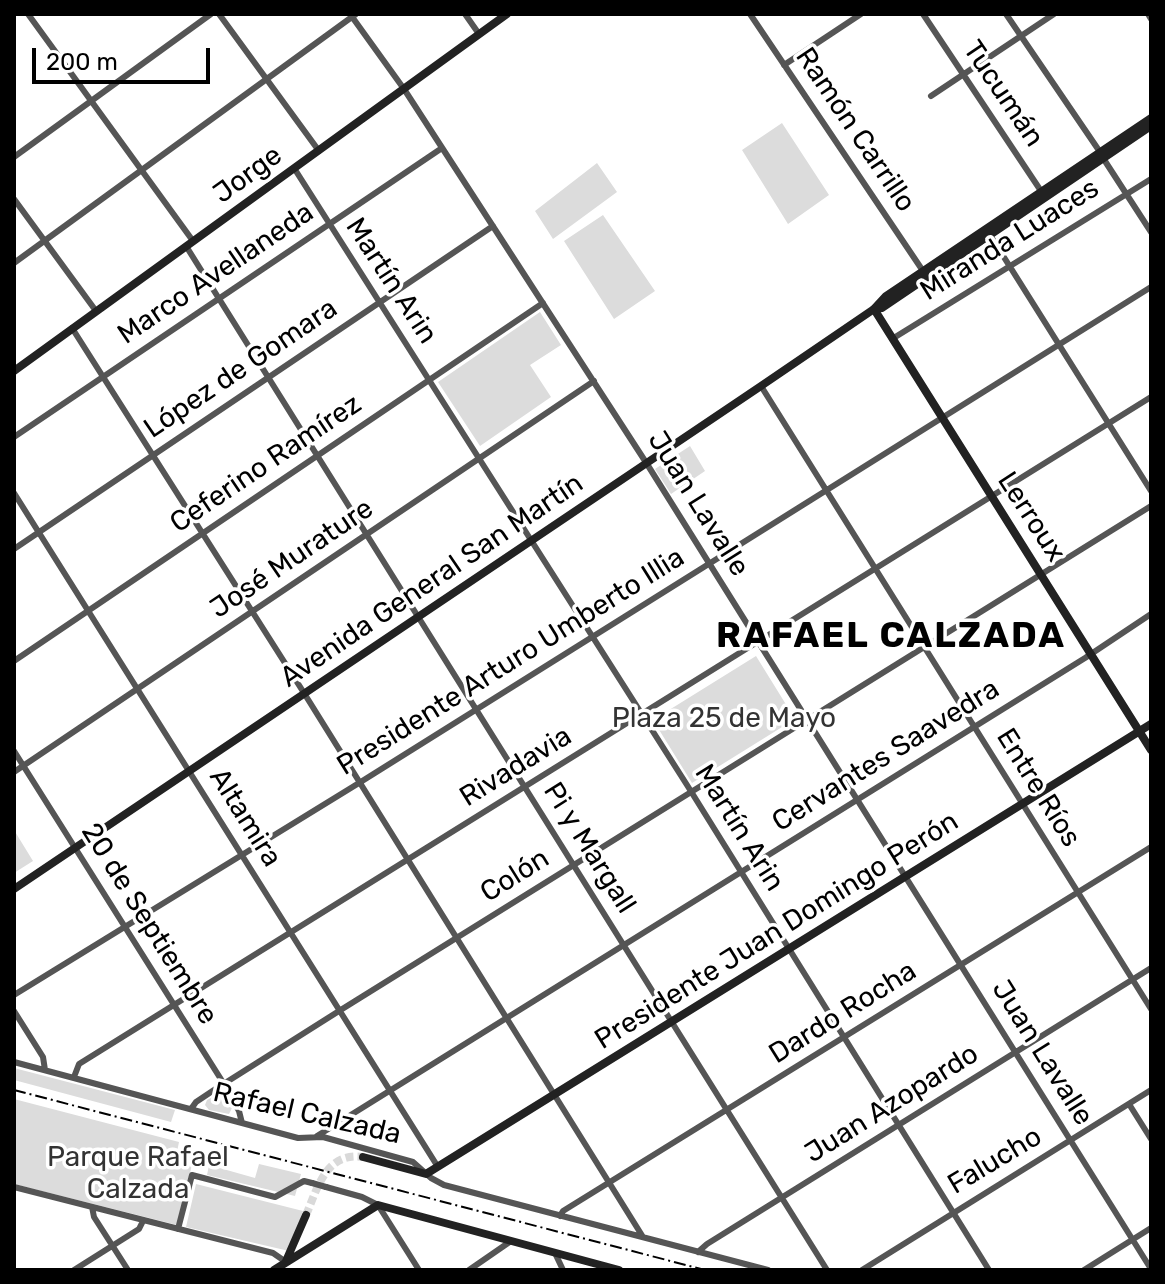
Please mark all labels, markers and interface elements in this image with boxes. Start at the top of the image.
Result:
scale bar [36,32,214,82]
street label: Tucumán [955,35,1051,153]
street label: Ramón Carrillo [788,42,922,218]
text: 200 m [46,48,118,76]
street label: Jorge [207,139,289,211]
street label: Miranda Luaces [915,172,1105,308]
street label: Marco Avellaneda [112,196,320,352]
street label: Martín Arin [338,212,444,350]
street label: López de Gomara [138,292,344,446]
street label: Ceferino Ramírez [164,388,368,540]
street label: Juan Lavalle [640,425,756,583]
street label: Lerroux [990,466,1072,568]
street label: Avenida General San Martín [274,467,590,695]
street label: José Murature [204,492,380,626]
street label: Presidente Arturo Umberto Illia [331,541,691,783]
district label: RAFAEL CALZADA [716,615,1066,659]
street label: Cervantes Saavedra [766,673,1006,839]
park label: Plaza 25 de Mayo [612,702,836,736]
street label: Rivadavia [454,720,578,814]
street label: Entre Ríos [988,723,1088,853]
street label: Martín Arin [687,758,791,898]
street label: Altamira [202,763,288,873]
street label: Pi y Margall [536,776,642,920]
street label: Presidente Juan Domingo Perón [589,805,965,1057]
street label: 20 de Septiembre [74,817,224,1031]
street label: Colón [474,842,556,910]
street label: Dardo Rocha [763,955,923,1071]
street label: Juan Lavalle [984,974,1100,1132]
street label: Juan Azopardo [799,1037,985,1171]
street label: Rafael Calzada [210,1076,404,1152]
street label: Falucho [942,1120,1048,1202]
park label: Parque Rafael Calzada [47,1141,229,1207]

